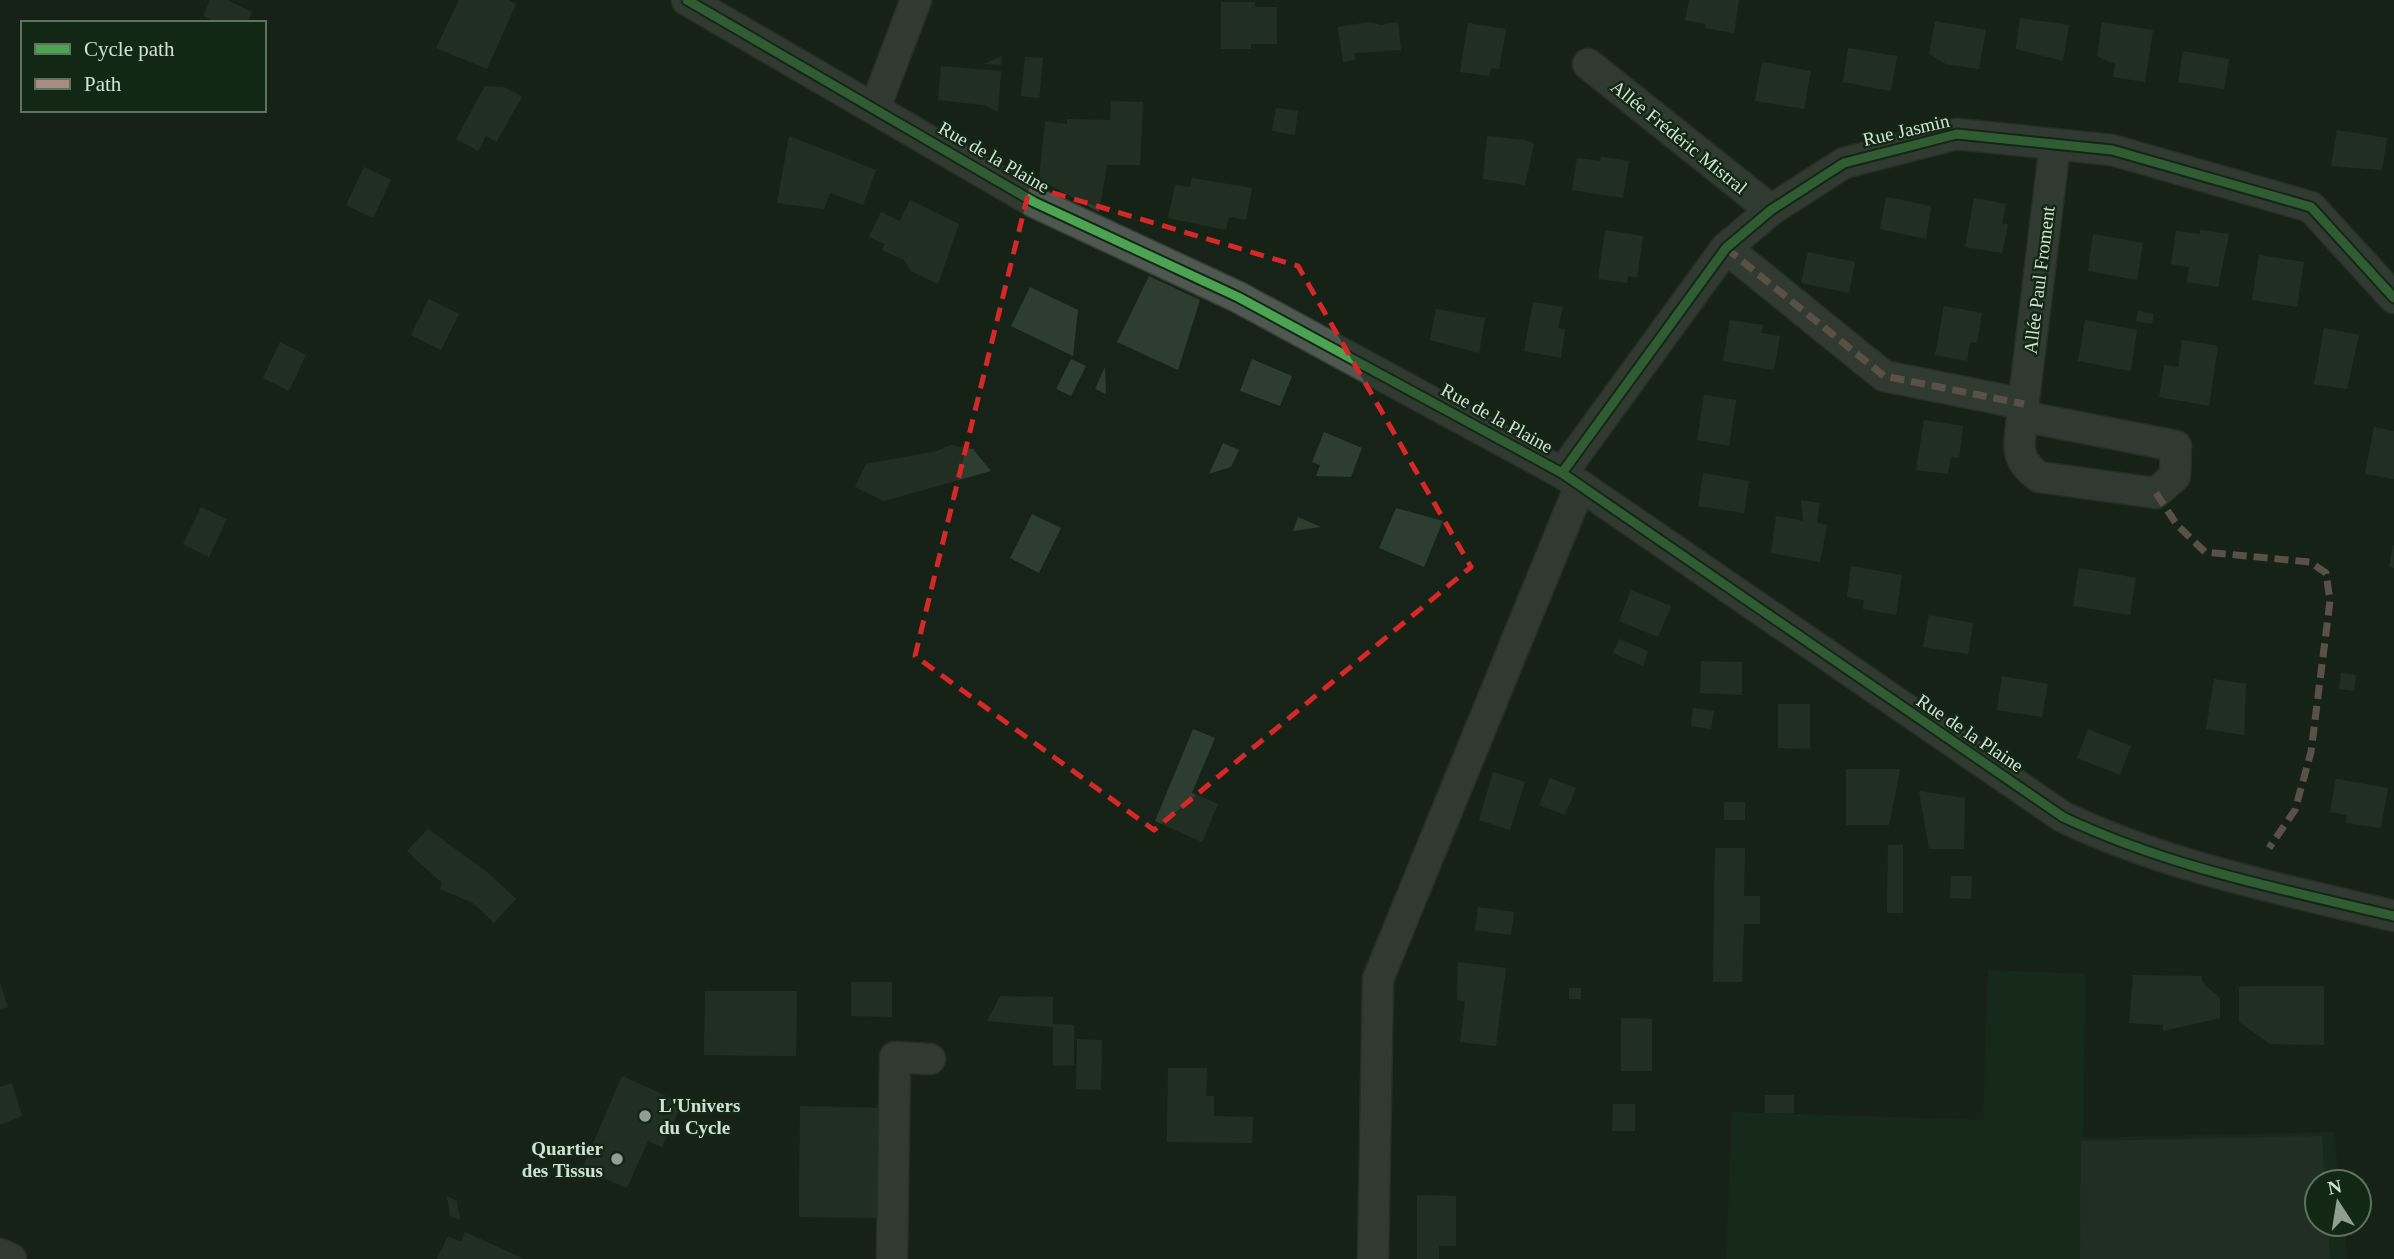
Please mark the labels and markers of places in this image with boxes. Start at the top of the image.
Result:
place label: L'Univers du Cycle [659,1095,740,1138]
marker: L'Univers du Cycle [637,1108,653,1124]
place label: Quartier des Tissus [522,1138,604,1181]
marker: Quartier des Tissus [609,1151,625,1167]

